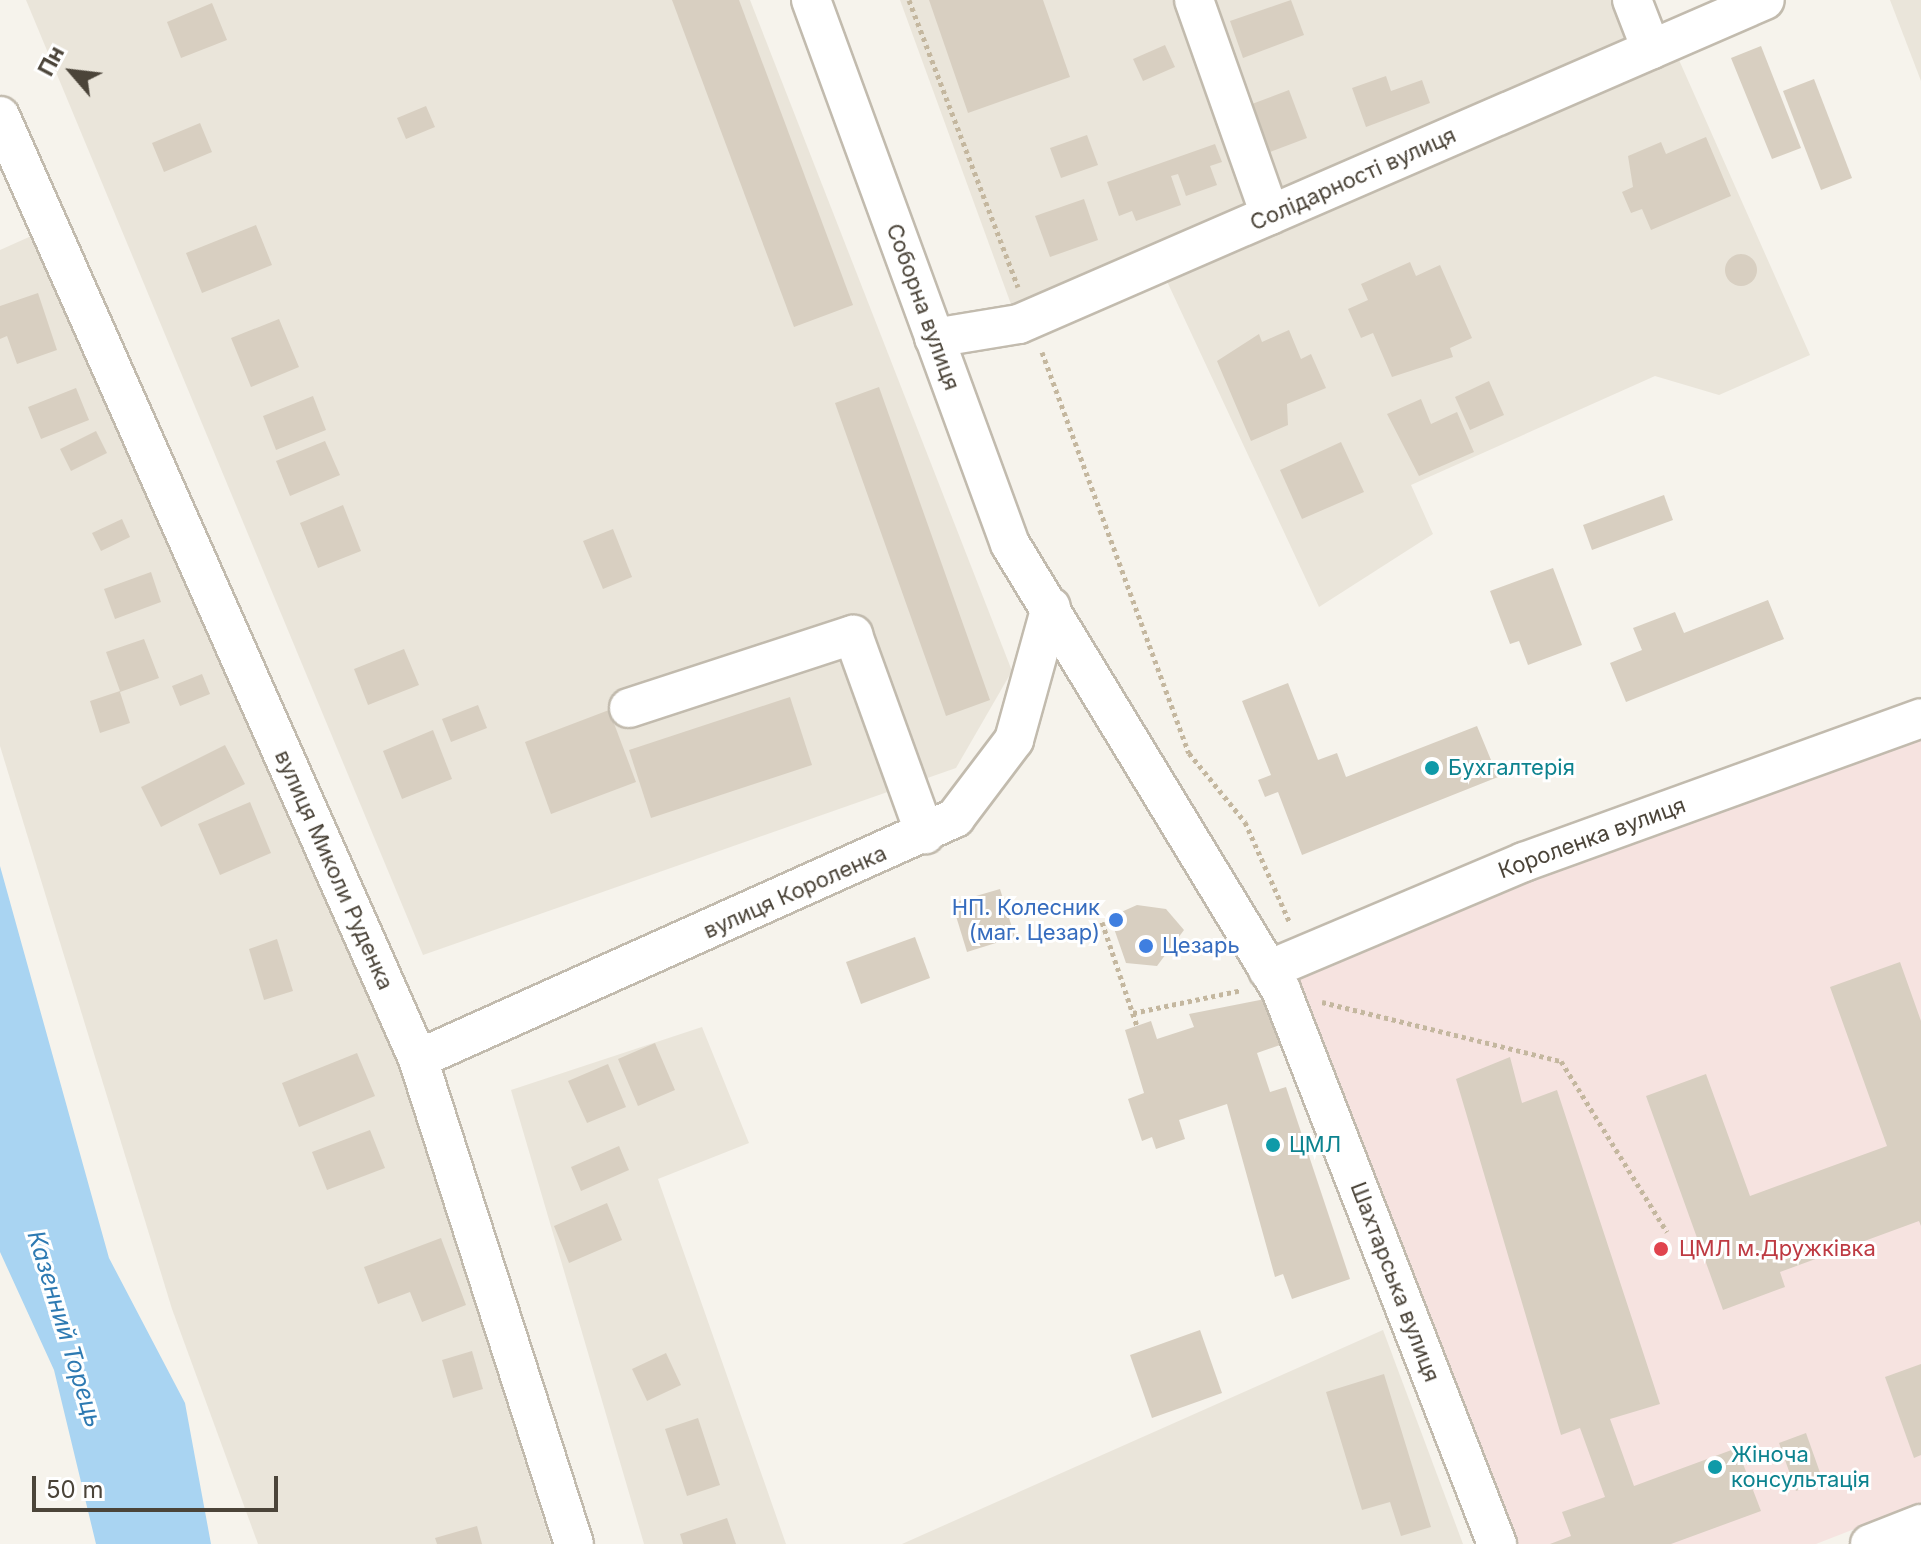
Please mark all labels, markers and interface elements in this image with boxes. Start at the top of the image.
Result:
north arrow [32,32,112,112]
text: Пн [32,41,69,80]
street label: Солідарності вулиця [1246,122,1460,236]
street label: Соборна вулиця [881,220,965,394]
street label: вулиця Миколи Руденка [269,746,399,994]
place label: Бухгалтерія [1448,755,1575,781]
marker: Бухгалтерія [1423,759,1441,777]
street label: Короленка вулиця [1495,792,1689,884]
street label: вулиця Короленка [699,840,891,944]
place label: НП. Колесник (маг. Цезар) [952,894,1100,946]
marker: НП. Колесник (маг. Цезар) [1107,911,1125,929]
place label: Цезарь [1162,933,1240,959]
marker: Цезарь [1137,937,1155,955]
place label: ЦМЛ [1289,1132,1341,1158]
marker: ЦМЛ [1264,1136,1282,1154]
street label: Шахтарська вулиця [1345,1178,1445,1386]
water label: Казенний Торець [21,1227,109,1431]
place label: ЦМЛ м.Дружківка [1679,1236,1876,1262]
marker: ЦМЛ м.Дружківка [1650,1238,1672,1260]
place label: Жіноча консультація [1731,1441,1870,1492]
marker: Жіноча консультація [1706,1458,1724,1476]
scale bar [36,1460,282,1510]
text: 50 m [46,1475,104,1504]

